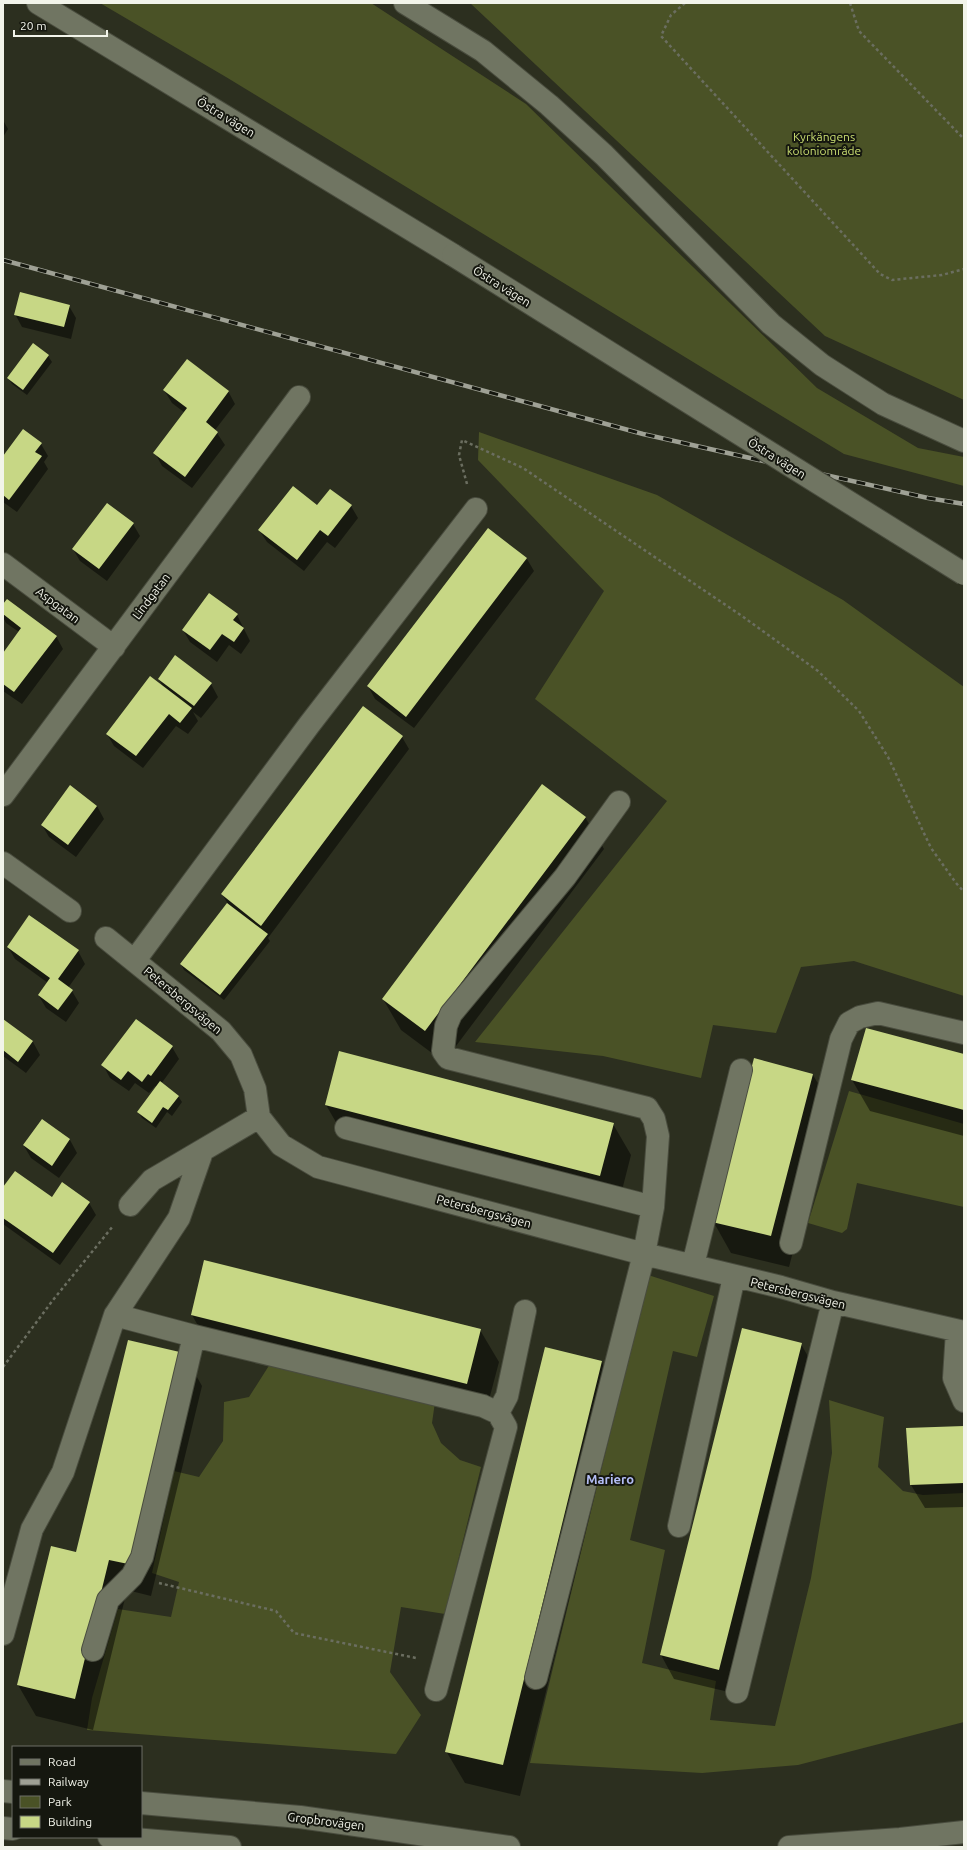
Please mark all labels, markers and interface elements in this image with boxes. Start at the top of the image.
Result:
scale bar [14,12,107,38]
text: 20 m [20,19,47,32]
street label: Östra vägen [195,95,257,139]
park label: Kyrkängens koloniområde [787,130,861,157]
street label: Östra vägen [471,263,533,309]
street label: Östra vägen [746,435,808,481]
street label: Lindgatan [130,571,172,621]
street label: Aspgatan [34,584,82,626]
street label: Petersbergsvägen [142,964,224,1036]
street label: Petersbergsvägen [435,1192,533,1230]
street label: Petersbergsvägen [749,1275,847,1311]
district label: Mariero [586,1472,634,1486]
legend [12,1746,142,1838]
text: Road [48,1755,76,1768]
text: Railway [48,1775,89,1788]
text: Park [48,1795,72,1808]
street label: Gropbrovägen [287,1810,365,1832]
text: Building [48,1815,92,1828]

